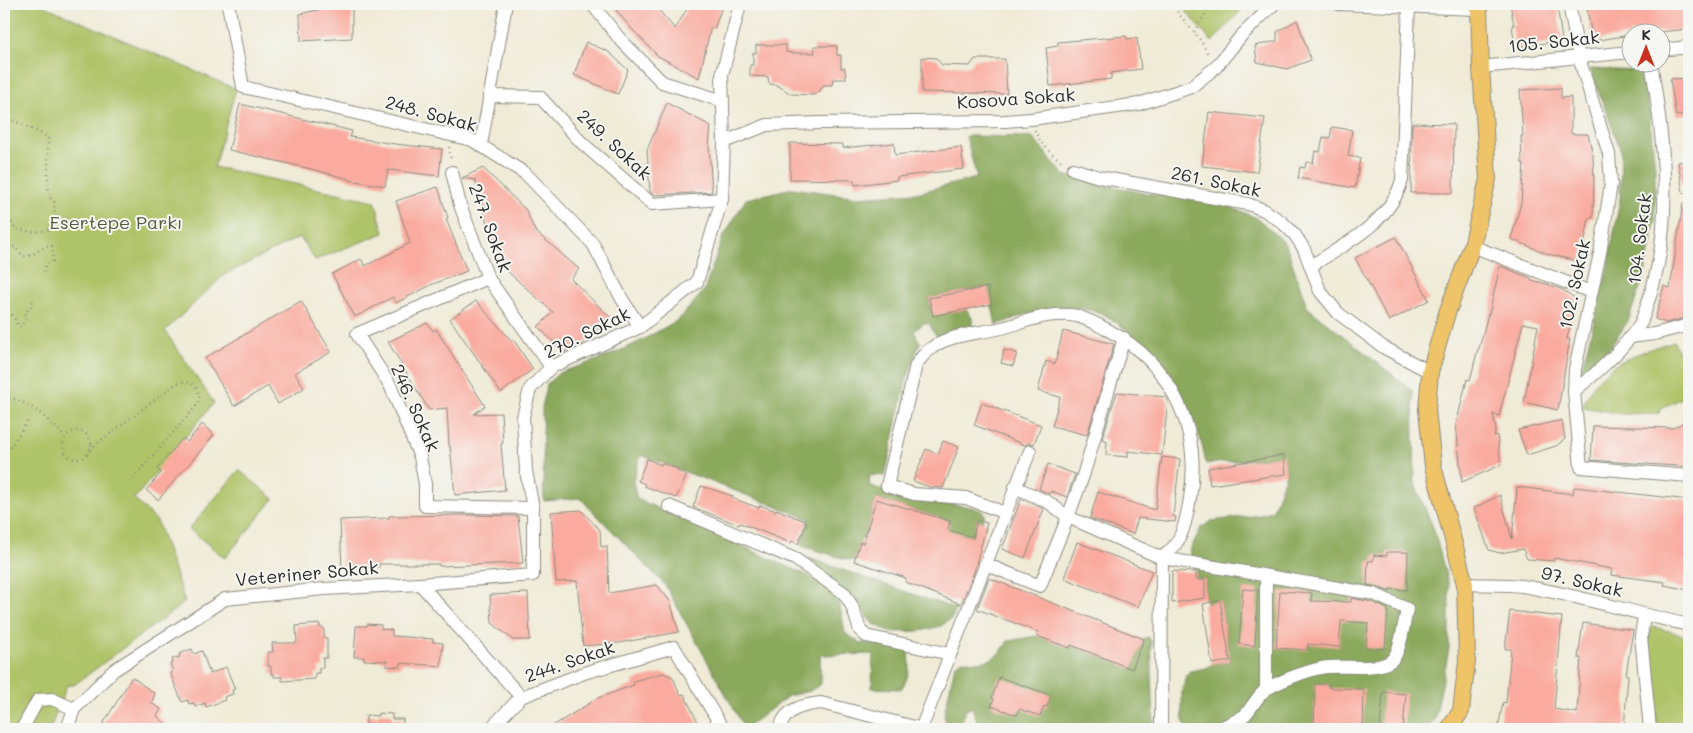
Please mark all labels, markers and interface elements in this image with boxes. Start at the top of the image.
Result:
north arrow [1620,22,1670,72]
street label: 105. Sokak [1507,24,1601,58]
text: K [1641,25,1651,44]
street label: Kosova Sokak [956,82,1076,114]
street label: 248. Sokak [383,89,480,137]
street label: 249. Sokak [572,104,657,185]
street label: 261. Sokak [1169,160,1263,202]
street label: 247. Sokak [464,180,518,275]
street label: 104. Sokak [1621,192,1657,286]
park label: Esertepe Parkı [50,210,182,234]
street label: 102. Sokak [1553,237,1595,331]
street label: 270. Sokak [539,301,634,363]
street label: 246. Sokak [386,360,446,455]
street label: Veteriner Sokak [234,555,379,591]
street label: 97. Sokak [1539,560,1625,602]
street label: 244. Sokak [522,635,618,688]

